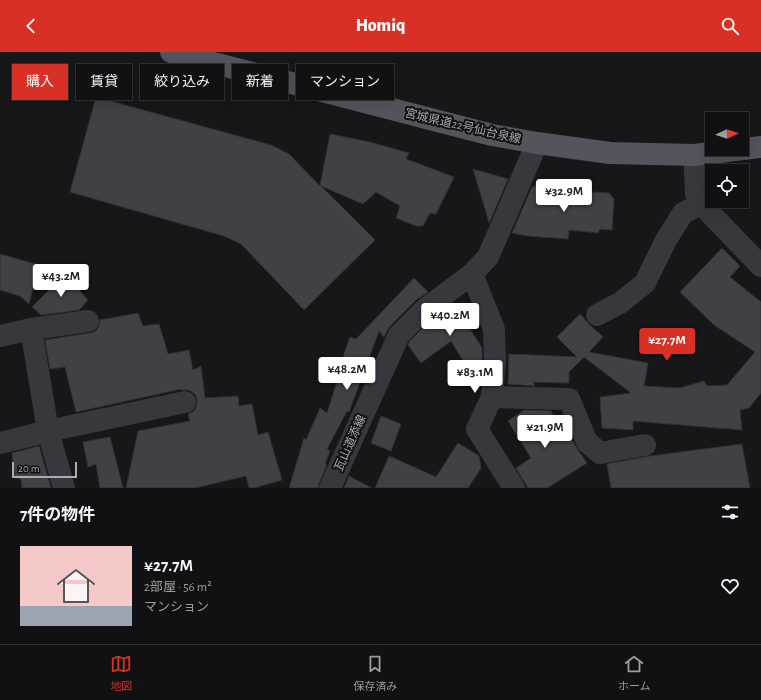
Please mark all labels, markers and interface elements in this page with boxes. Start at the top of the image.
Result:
icon: back [20,15,42,37]
icon: search [719,15,741,37]
text: Homiq [355,17,406,35]
chip: 購入 [12,64,68,100]
chip: 賃貸 [76,64,132,100]
chip: 絞り込み [140,64,224,100]
chip: 新着 [232,64,288,100]
chip: マンション [296,64,394,100]
street label: 宮城県道22号仙台泉線 [404,106,523,145]
north arrow [705,112,749,156]
map controls [705,112,749,208]
button: locate [705,164,749,208]
pin: ¥32.9M [531,179,597,213]
text: ¥32.9M [545,185,583,198]
pin: ¥43.2M [28,264,94,298]
text: ¥43.2M [42,270,80,283]
pin: ¥40.2M [417,303,483,337]
text: ¥40.2M [430,309,470,322]
pin: ¥27.7M [634,328,700,362]
text: ¥27.7M [648,334,686,347]
pin: ¥48.2M [314,357,380,391]
pin: ¥83.1M [442,360,508,394]
text: ¥48.2M [327,363,367,376]
text: ¥83.1M [457,366,493,379]
street label: 瓦山道添線 [331,413,368,473]
pin: ¥21.9M [512,415,578,449]
text: ¥21.9M [526,421,564,434]
scale bar [12,460,77,479]
text: 20 m [18,463,39,474]
icon: filters [719,501,741,523]
text: 7件の物件 [20,506,95,523]
text: ¥27.7M [144,557,193,574]
icon: home [52,562,100,610]
icon: heart [719,575,741,597]
text: 2部屋 · 56 m² [144,581,212,594]
text: マンション [144,601,209,614]
tab: 地図 [110,653,132,693]
tab: 保存済み [353,653,397,693]
tab: ホーム [618,653,651,693]

